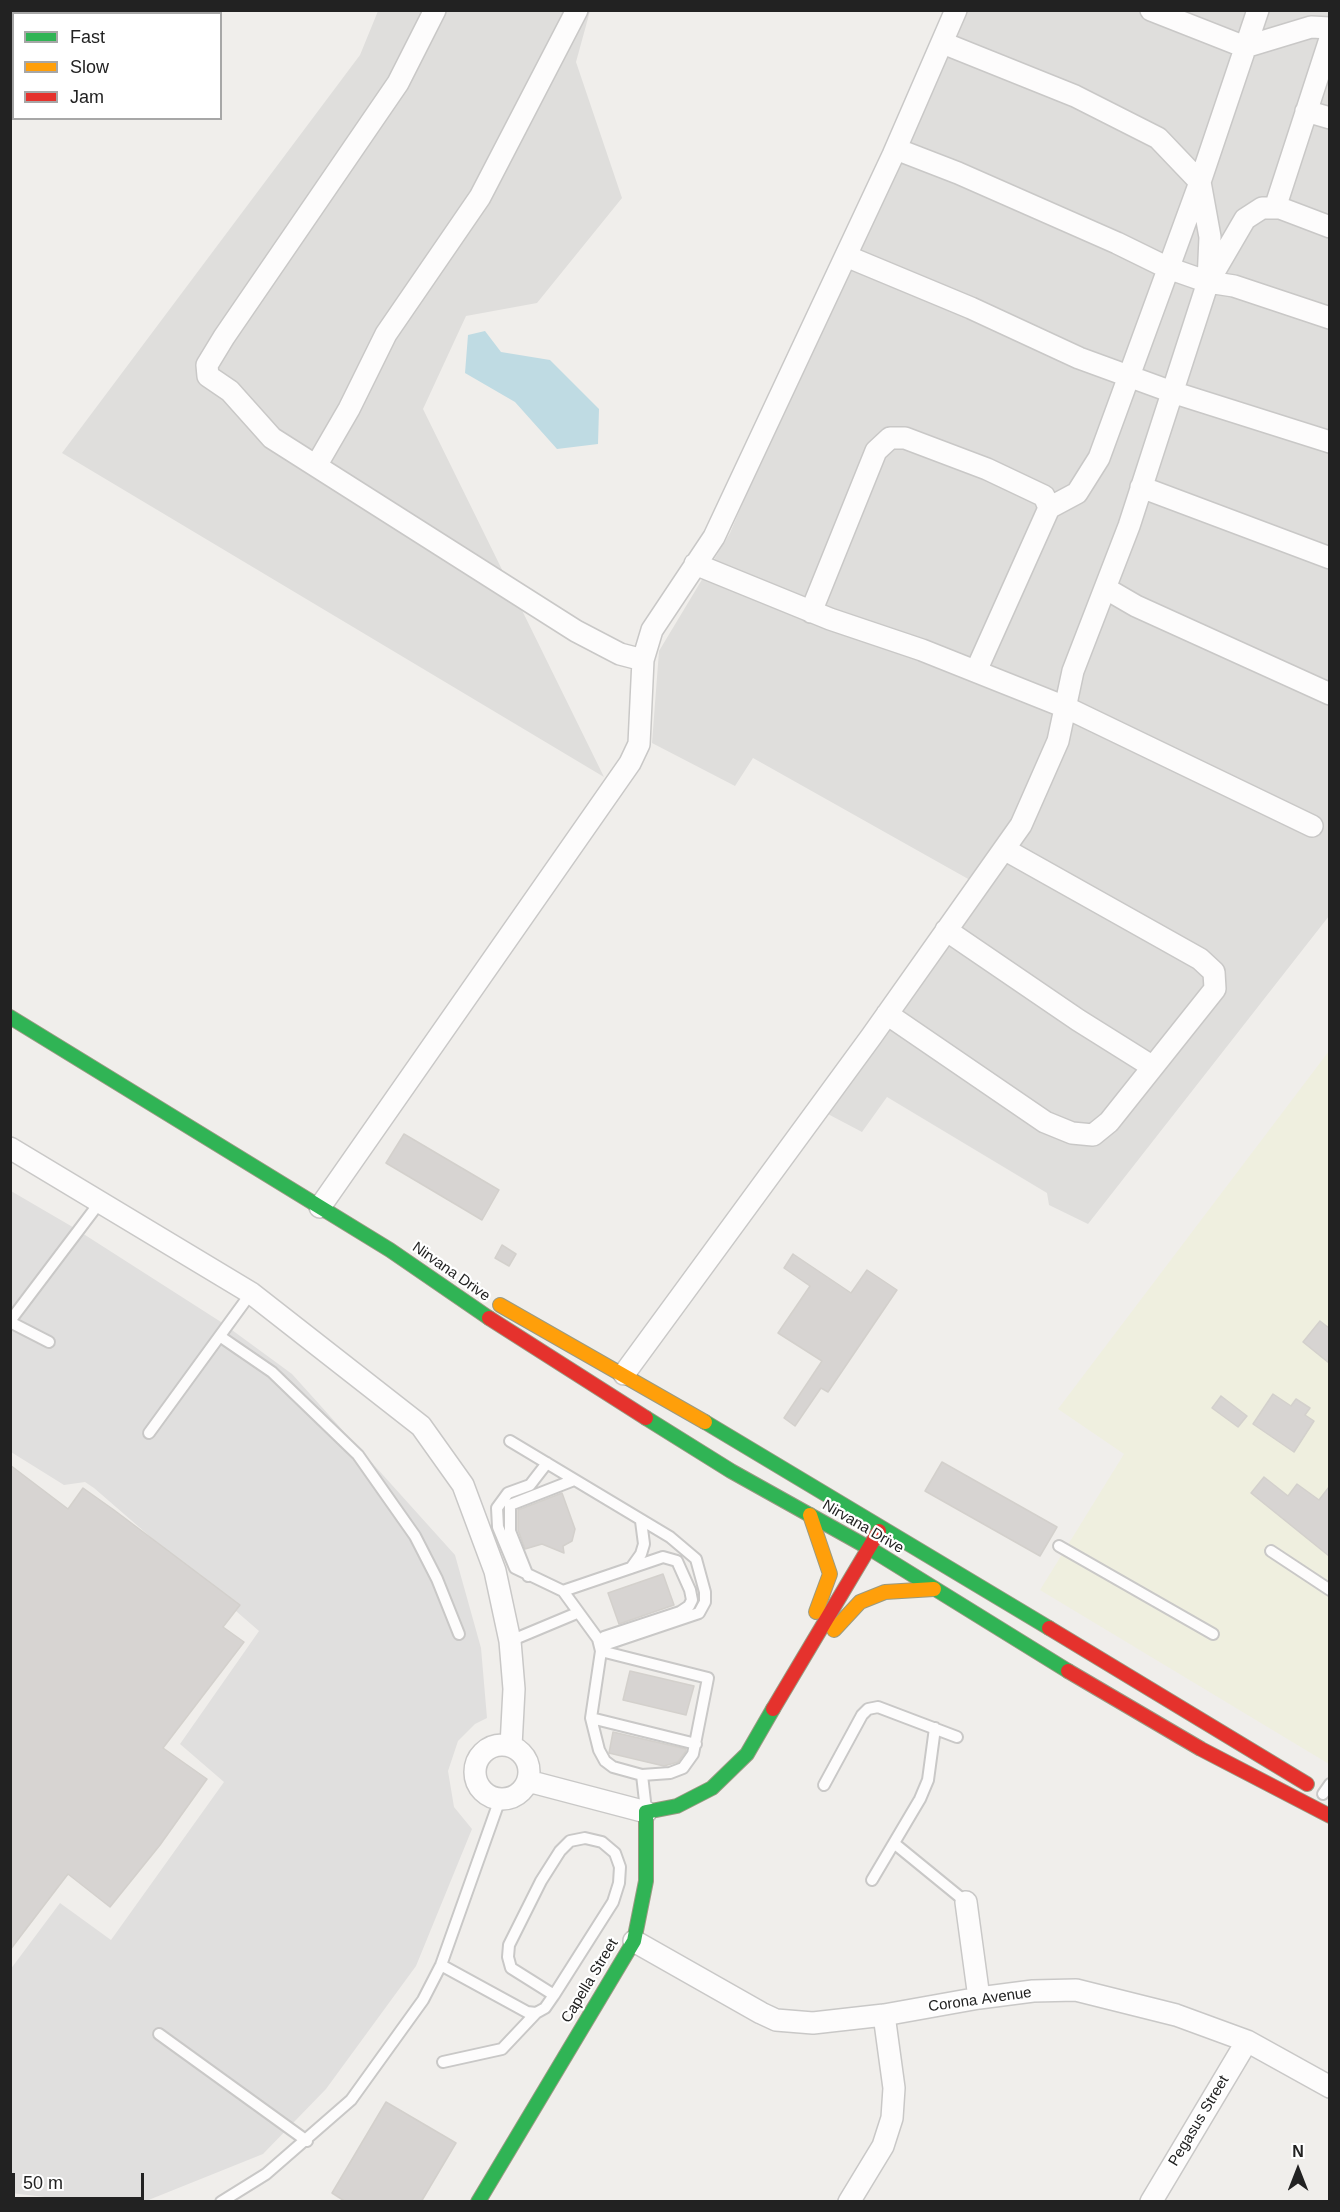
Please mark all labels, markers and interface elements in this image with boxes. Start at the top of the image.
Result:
legend [12,12,222,120]
text: Fast [70,27,105,47]
text: Slow [70,57,109,77]
text: Jam [70,87,104,107]
street label: Nirvana Drive [409,1239,493,1305]
street label: Nirvana Drive [819,1496,907,1558]
street label: Capella Street [558,1936,622,2026]
street label: Corona Avenue [927,1984,1033,2016]
street label: Pegasus Street [1165,2072,1233,2170]
north arrow [1268,2140,1328,2200]
text: N [1292,2143,1304,2160]
scale bar [15,2161,147,2199]
text: 50 m [23,2173,63,2193]

